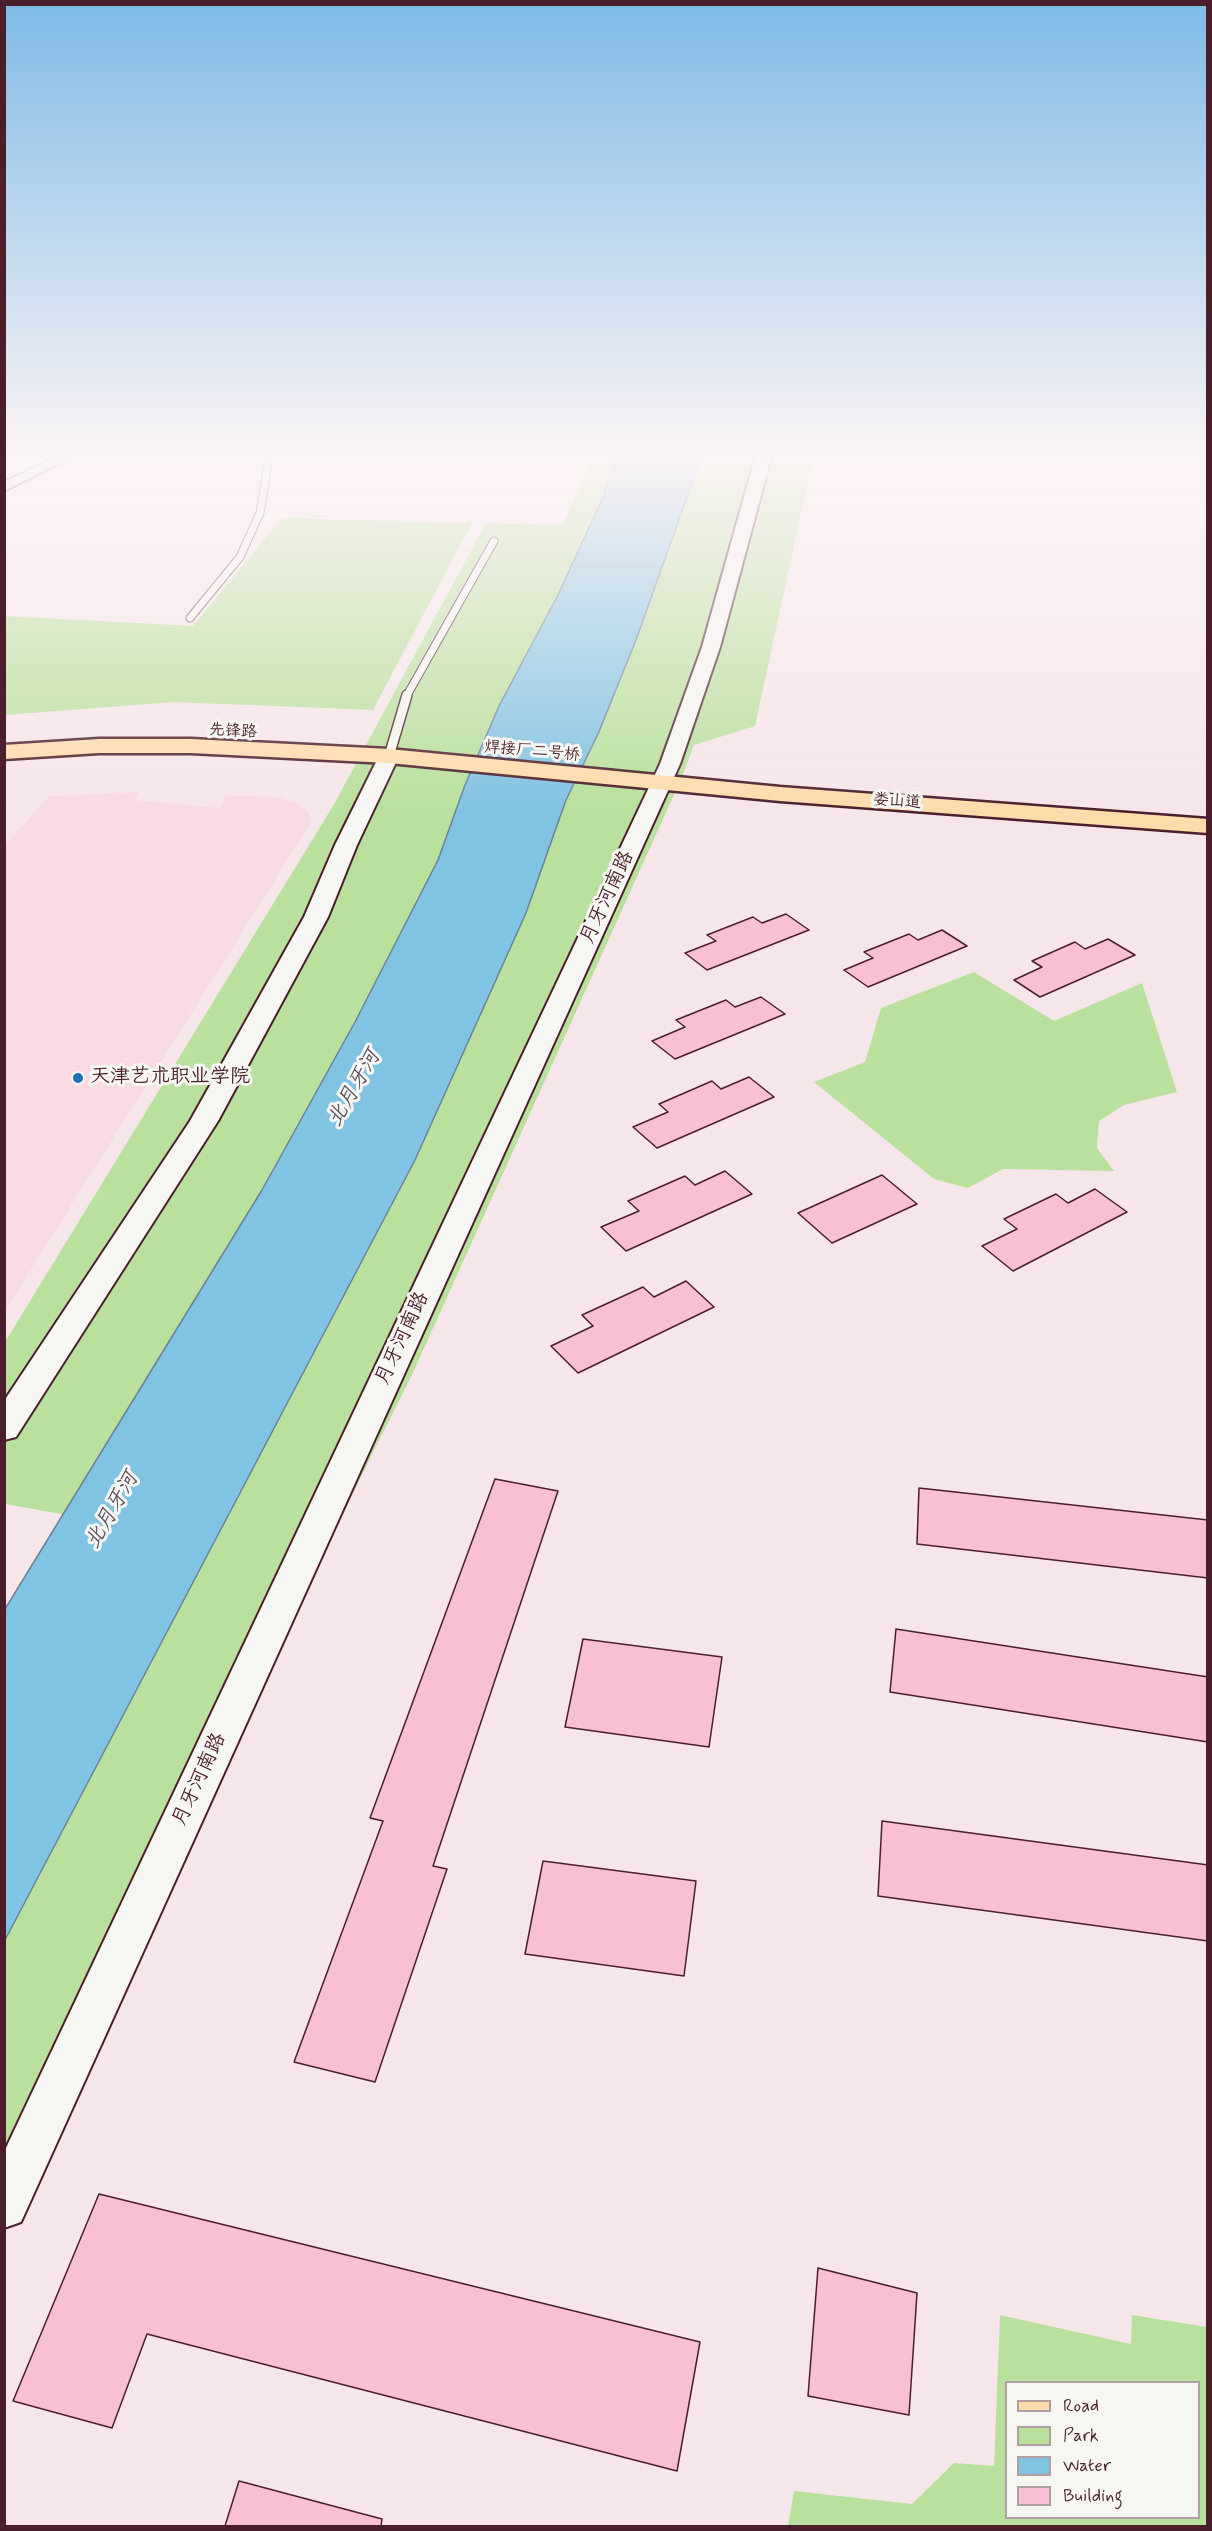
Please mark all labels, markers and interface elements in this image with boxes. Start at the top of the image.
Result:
street label: 先锋路 [209,721,257,743]
street label: 焊接厂二号桥 [483,738,581,766]
street label: 娄山道 [872,791,922,813]
street label: 月牙河南路 [576,848,640,948]
water label: 北月牙河 [323,1046,387,1132]
place label: 天津艺术职业学院 [90,1066,250,1090]
marker: 天津艺术职业学院 [71,1071,85,1085]
street label: 月牙河南路 [371,1289,435,1389]
water label: 北月牙河 [81,1468,145,1554]
street label: 月牙河南路 [168,1730,232,1830]
legend [1005,2381,1200,2519]
text: Road [1063,2394,1099,2418]
text: Park [1063,2424,1099,2448]
text: Water [1063,2454,1111,2478]
text: Building [1063,2484,1123,2508]

